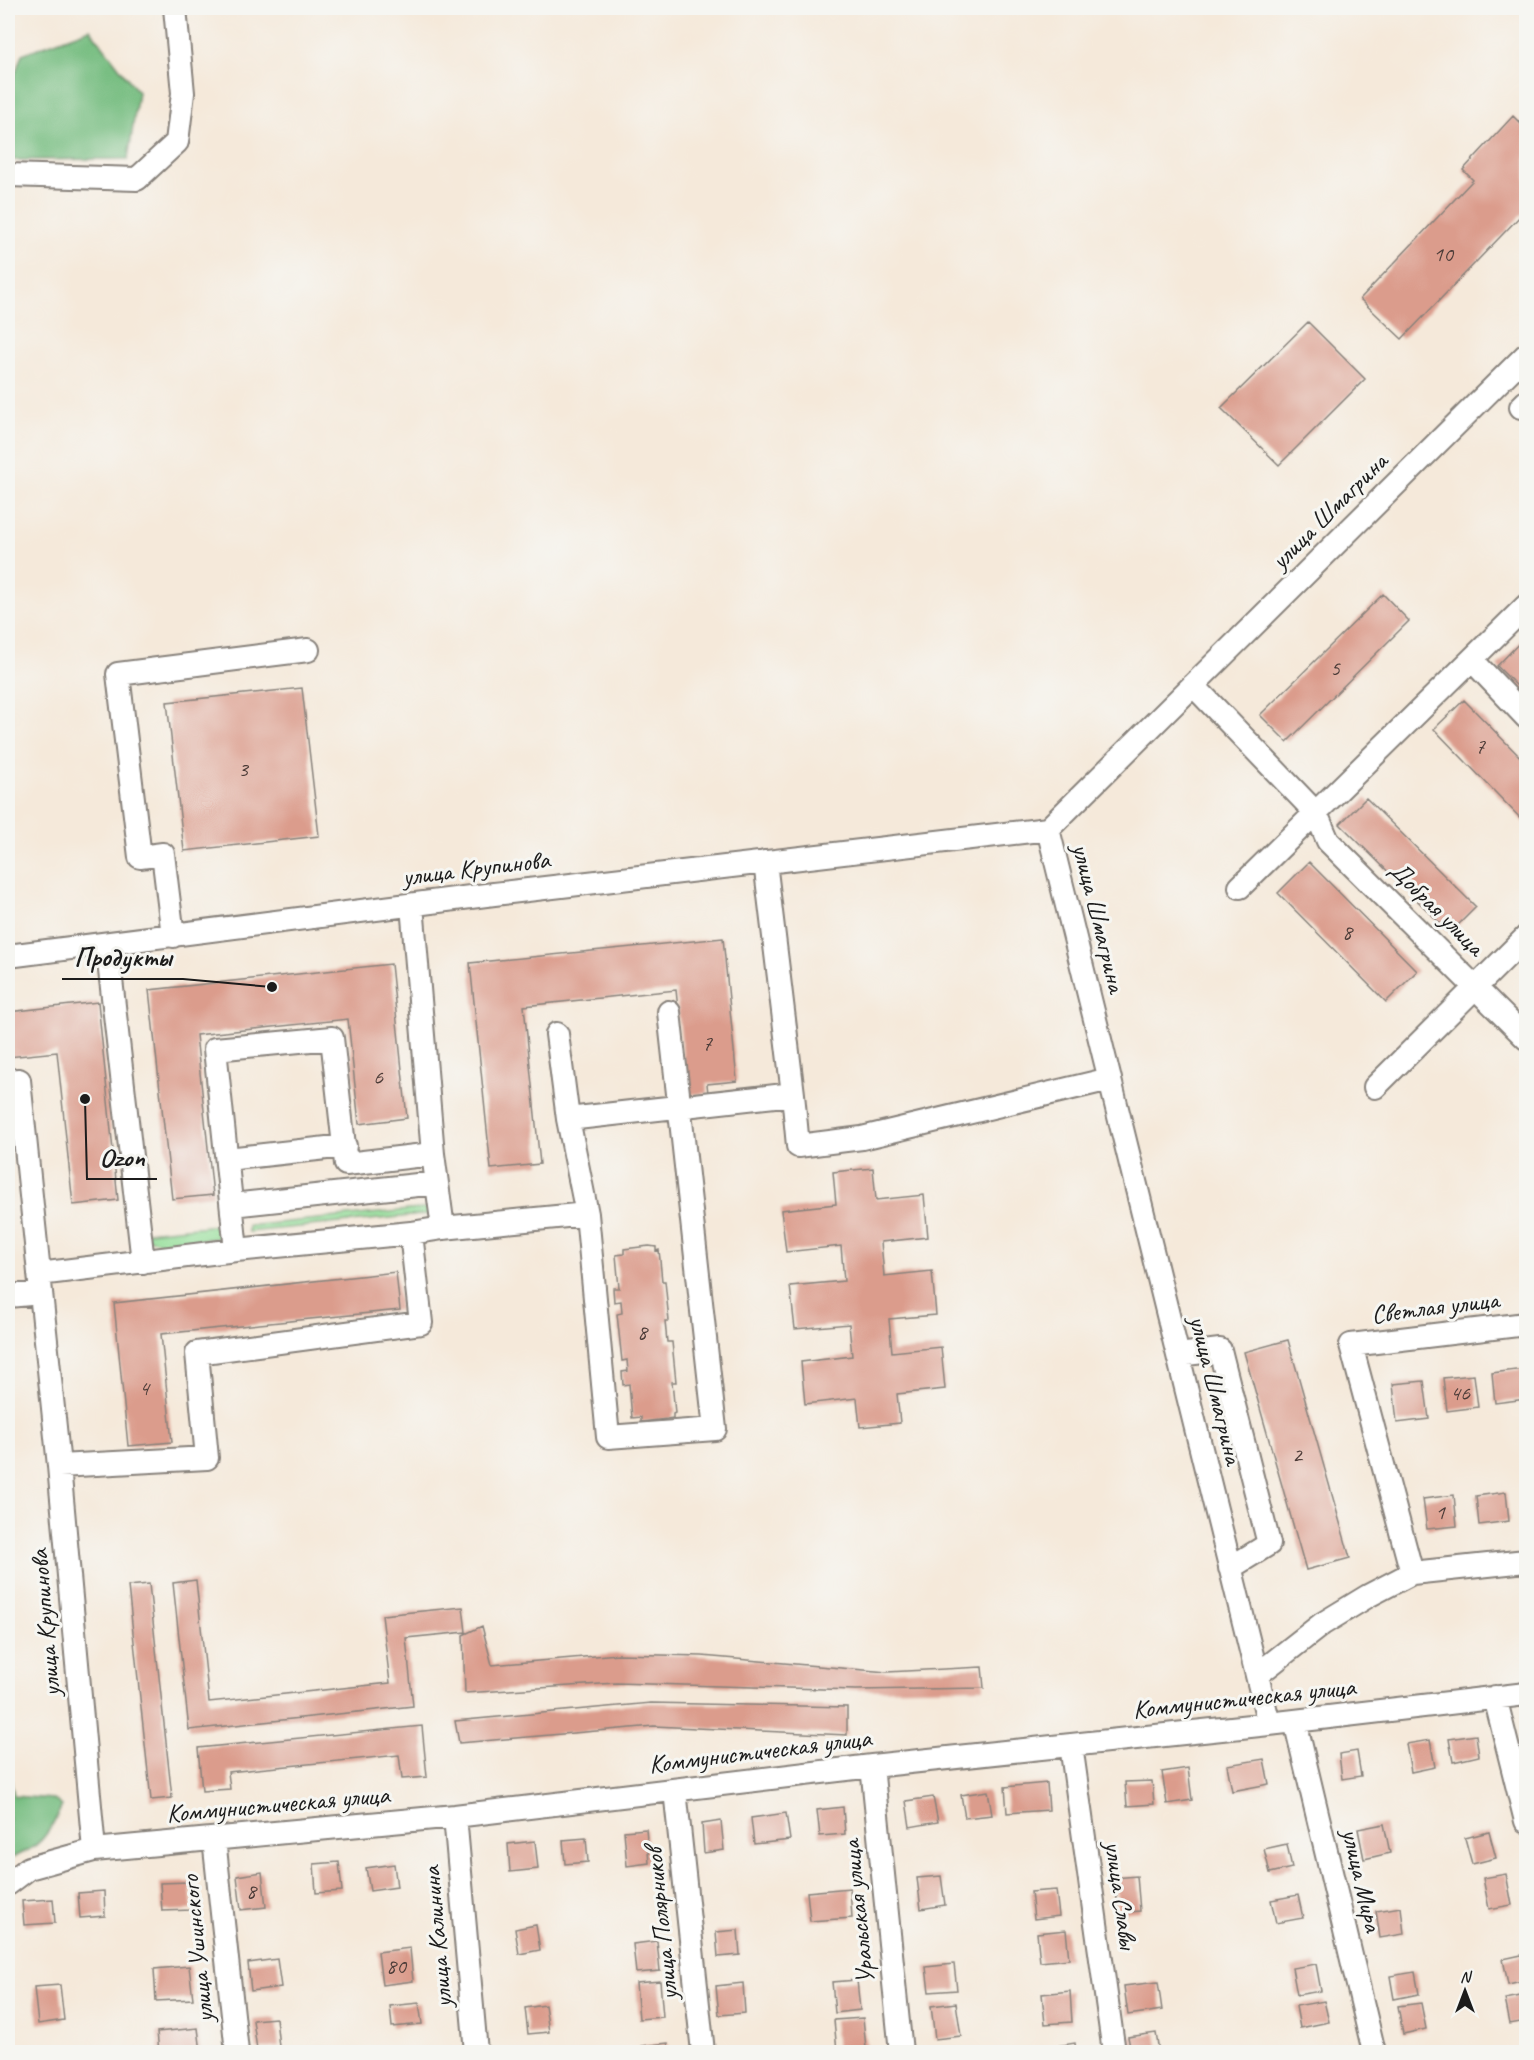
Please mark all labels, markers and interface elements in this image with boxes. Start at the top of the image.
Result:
house number: 10 [1433,240,1455,268]
street label: улица Шмагрина [1262,444,1396,578]
house number: 5 [1330,654,1341,682]
house number: 7 [1475,732,1486,760]
house number: 3 [238,755,250,783]
street label: улица Шмагрина [1064,838,1134,998]
street label: улица Крупинова [399,842,553,894]
street label: Добрая улица [1382,853,1493,964]
house number: 8 [1342,918,1354,946]
callout: Продукты [62,934,183,979]
text: Продукты [74,940,174,974]
house number: 7 [702,1029,713,1057]
house number: 6 [373,1063,384,1091]
callout: Ozon [87,1134,157,1179]
text: Ozon [99,1140,145,1174]
street label: Светлая улица [1370,1283,1503,1331]
street label: улица Шмагрина [1181,1310,1251,1470]
house number: 8 [637,1318,649,1346]
house number: 4 [139,1374,151,1402]
house number: 46 [1450,1379,1471,1407]
house number: 2 [1292,1441,1304,1469]
house number: 1 [1435,1498,1446,1526]
street label: улица Крупинова [22,1546,68,1700]
street label: Коммунистическая улица [1131,1670,1359,1726]
street label: Коммунистическая улица [647,1721,875,1781]
street label: Коммунистическая улица [165,1778,393,1830]
street label: улица Мира [1334,1823,1390,1936]
street label: Уральская улица [834,1836,882,1986]
street label: улица Славы [1097,1837,1145,1953]
street label: улица Полярников [636,1840,686,2004]
street label: улица Калинина [414,1863,460,2011]
street label: улица Ушинского [173,1872,221,2026]
house number: 8 [246,1877,258,1905]
house number: 80 [386,1952,408,1980]
north arrow [1435,1961,1495,2021]
text: N [1460,1967,1473,1987]

